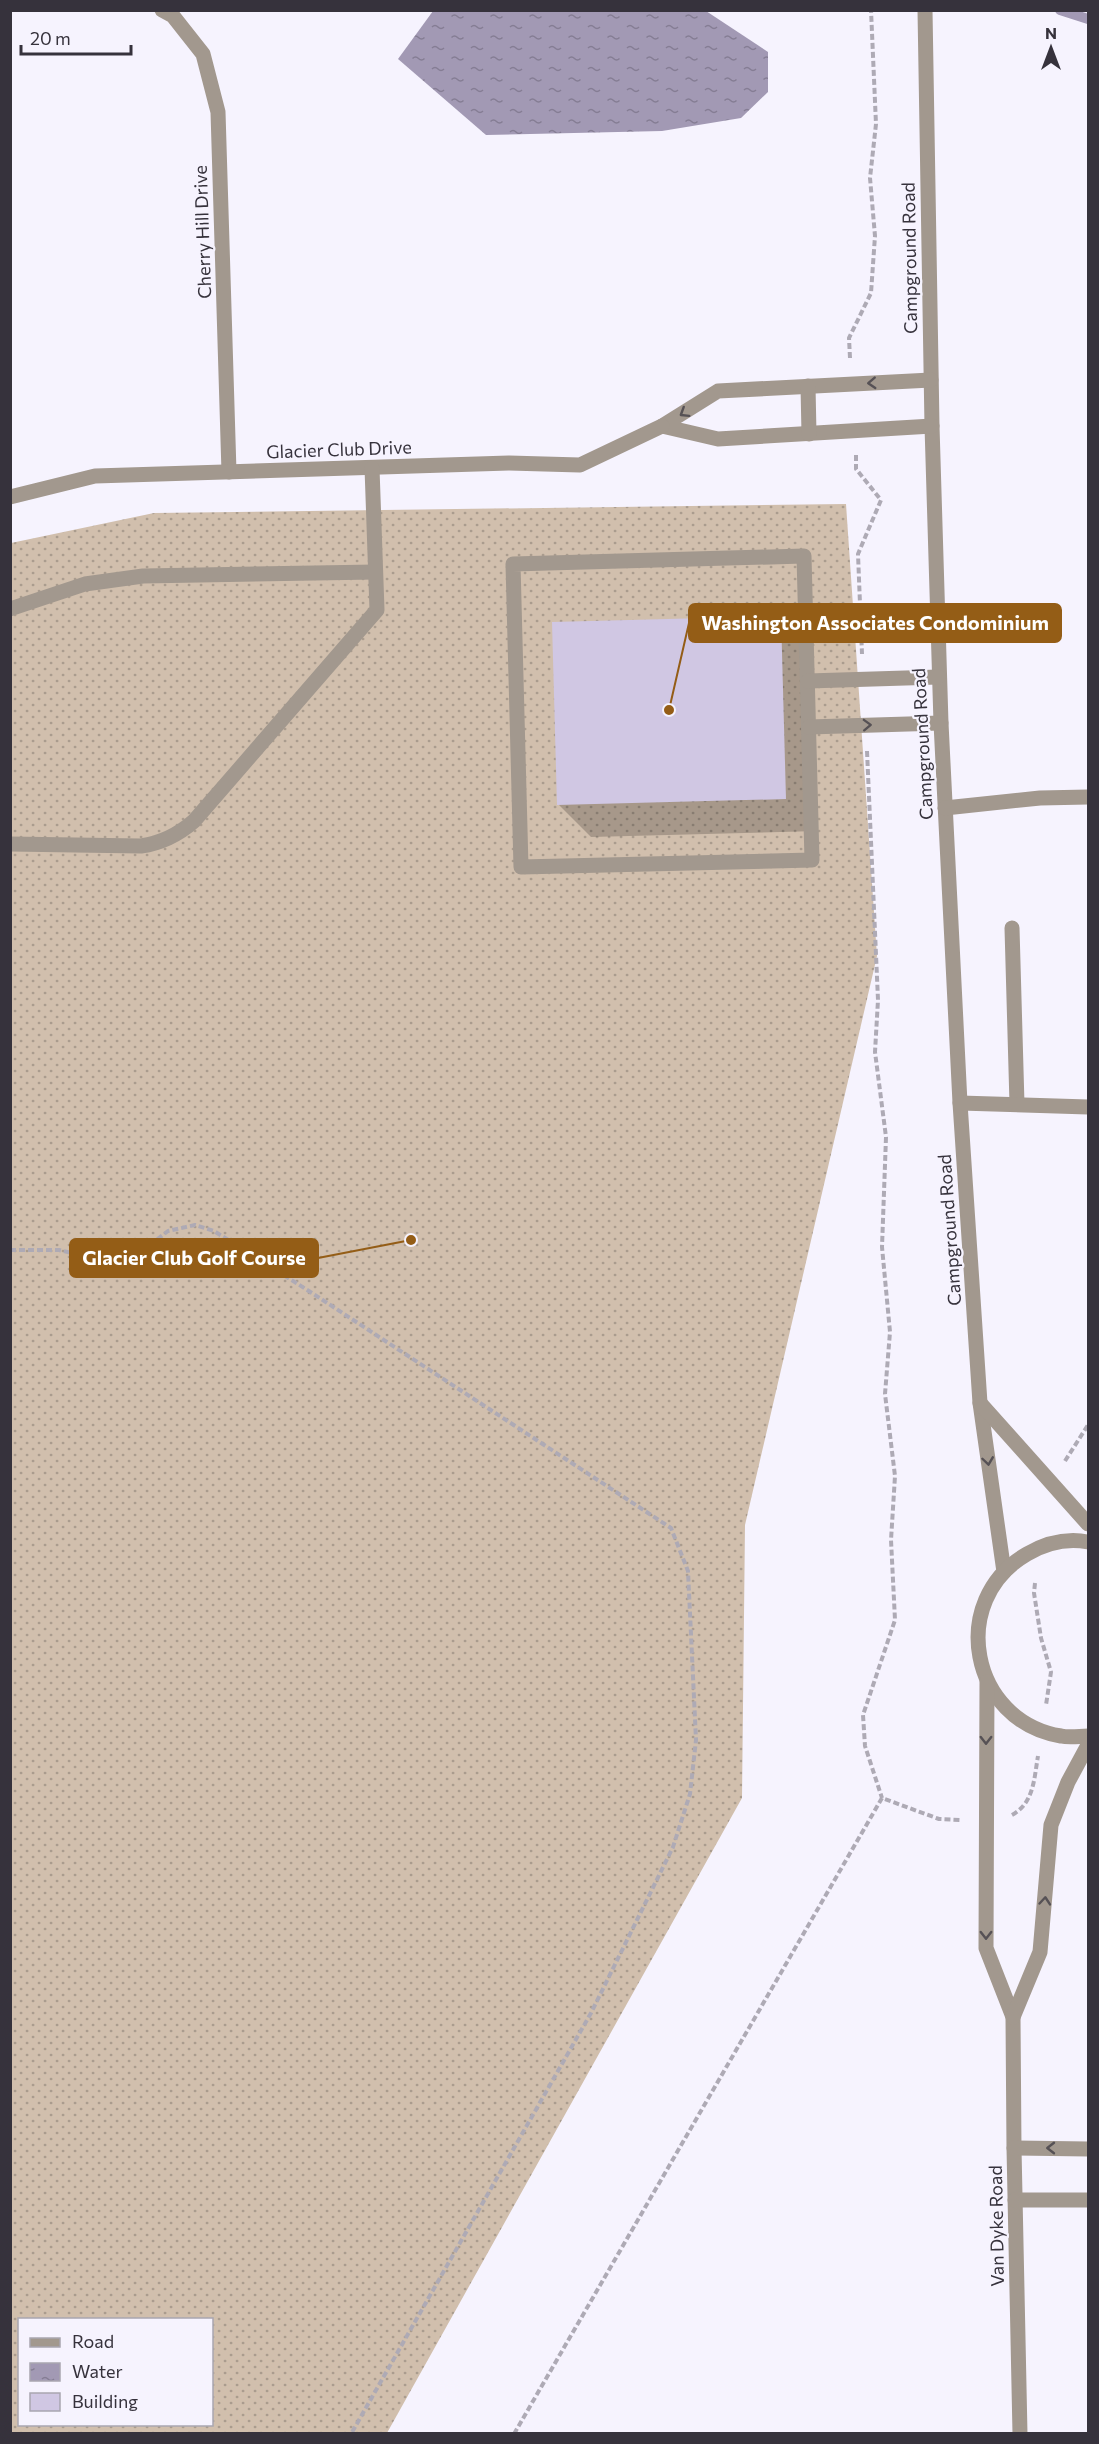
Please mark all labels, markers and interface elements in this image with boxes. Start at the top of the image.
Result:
scale bar [21,18,130,56]
north arrow [1021,18,1081,78]
text: N [1045,23,1057,42]
text: 20 m [30,27,71,49]
street label: Cherry Hill Drive [189,165,215,299]
street label: Campground Road [897,182,921,334]
one-way arrow [868,376,877,389]
one-way arrow [680,405,690,417]
street label: Glacier Club Drive [266,435,412,463]
callout: Washington Associates Condominium [689,604,1061,642]
text: Washington Associates Condominium [701,610,1049,634]
street label: Campground Road [907,668,937,820]
one-way arrow [863,719,872,732]
street label: Campground Road [933,1154,965,1306]
callout: Glacier Club Golf Course [70,1239,318,1277]
text: Glacier Club Golf Course [82,1245,306,1269]
one-way arrow [982,1457,994,1466]
one-way arrow [980,1736,992,1745]
one-way arrow [1038,1897,1051,1906]
one-way arrow [980,1931,992,1940]
one-way arrow [1047,2142,1056,2154]
street label: Van Dyke Road [984,2165,1008,2287]
legend [18,2318,213,2426]
text: Road [72,2330,114,2352]
text: Water [72,2360,123,2382]
text: Building [72,2390,138,2412]

